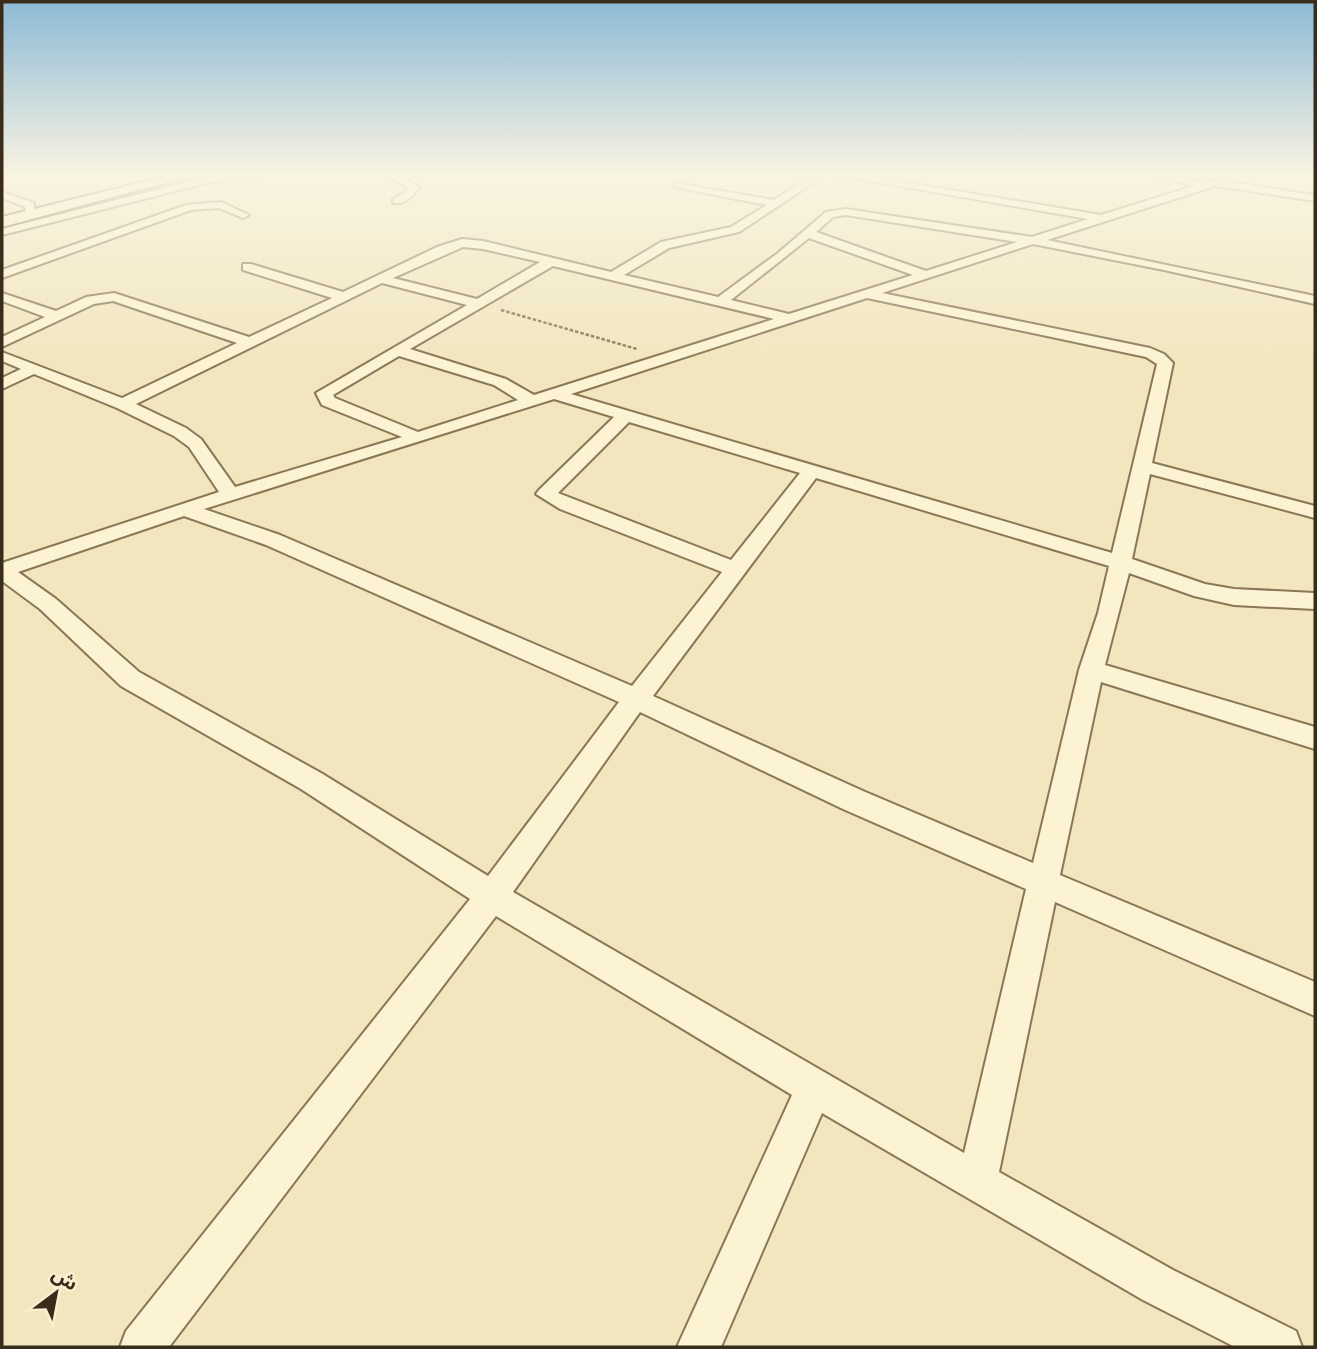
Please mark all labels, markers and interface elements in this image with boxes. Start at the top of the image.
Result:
north arrow [21,1258,91,1328]
text: ش [47,1261,83,1297]

